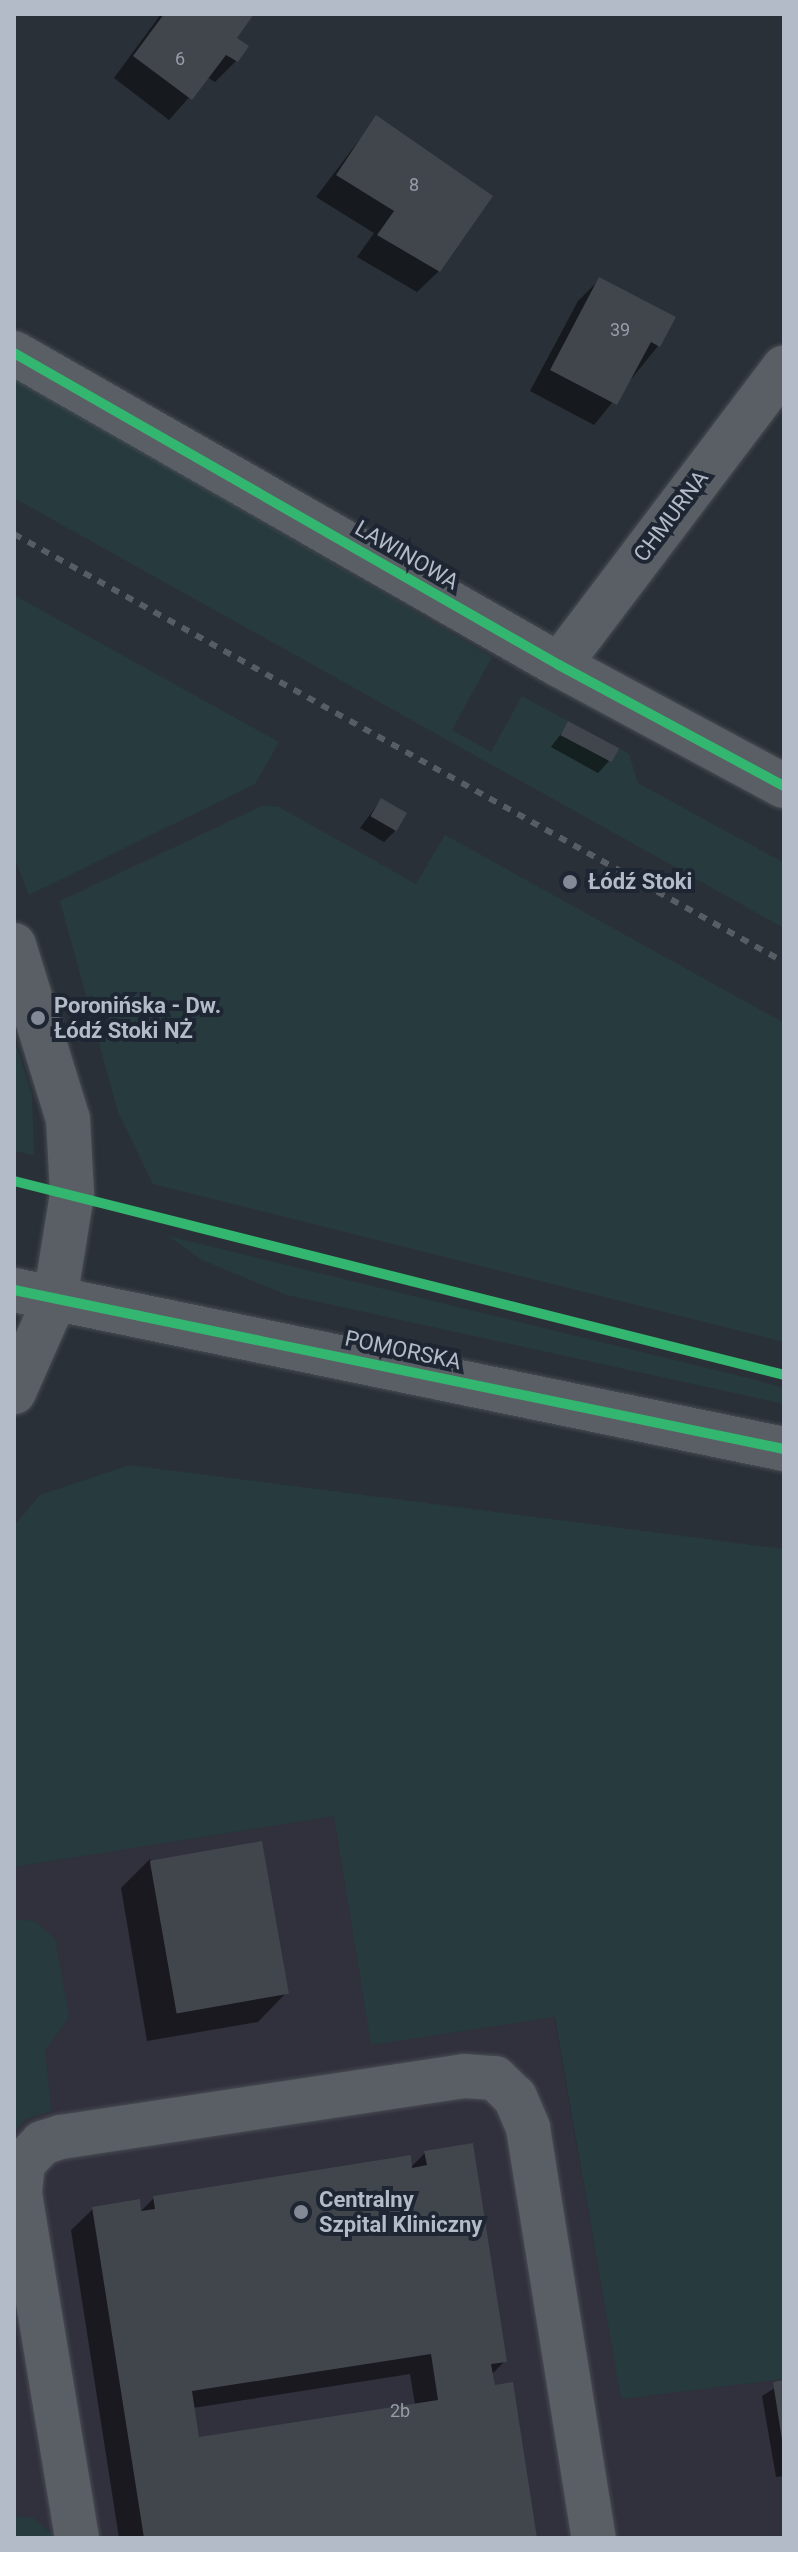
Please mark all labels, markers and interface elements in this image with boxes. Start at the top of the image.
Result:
house number: 6 [175,48,185,70]
house number: 8 [409,174,419,196]
house number: 39 [610,319,630,341]
street label: CHMURNA [628,465,714,567]
street label: LAWINOWA [350,515,464,595]
place label: Łódź Stoki [588,869,692,895]
marker: Łódź Stoki [559,871,581,893]
place label: Poronińska - Dw. Łódź Stoki NŻ [54,992,221,1044]
marker: Poronińska - Dw. Łódź Stoki NŻ [29,1009,47,1027]
street label: POMORSKA [342,1325,464,1375]
place label: Centralny Szpital Kliniczny [319,2186,482,2238]
marker: Centralny Szpital Kliniczny [290,2201,312,2223]
house number: 2b [390,2400,410,2422]

